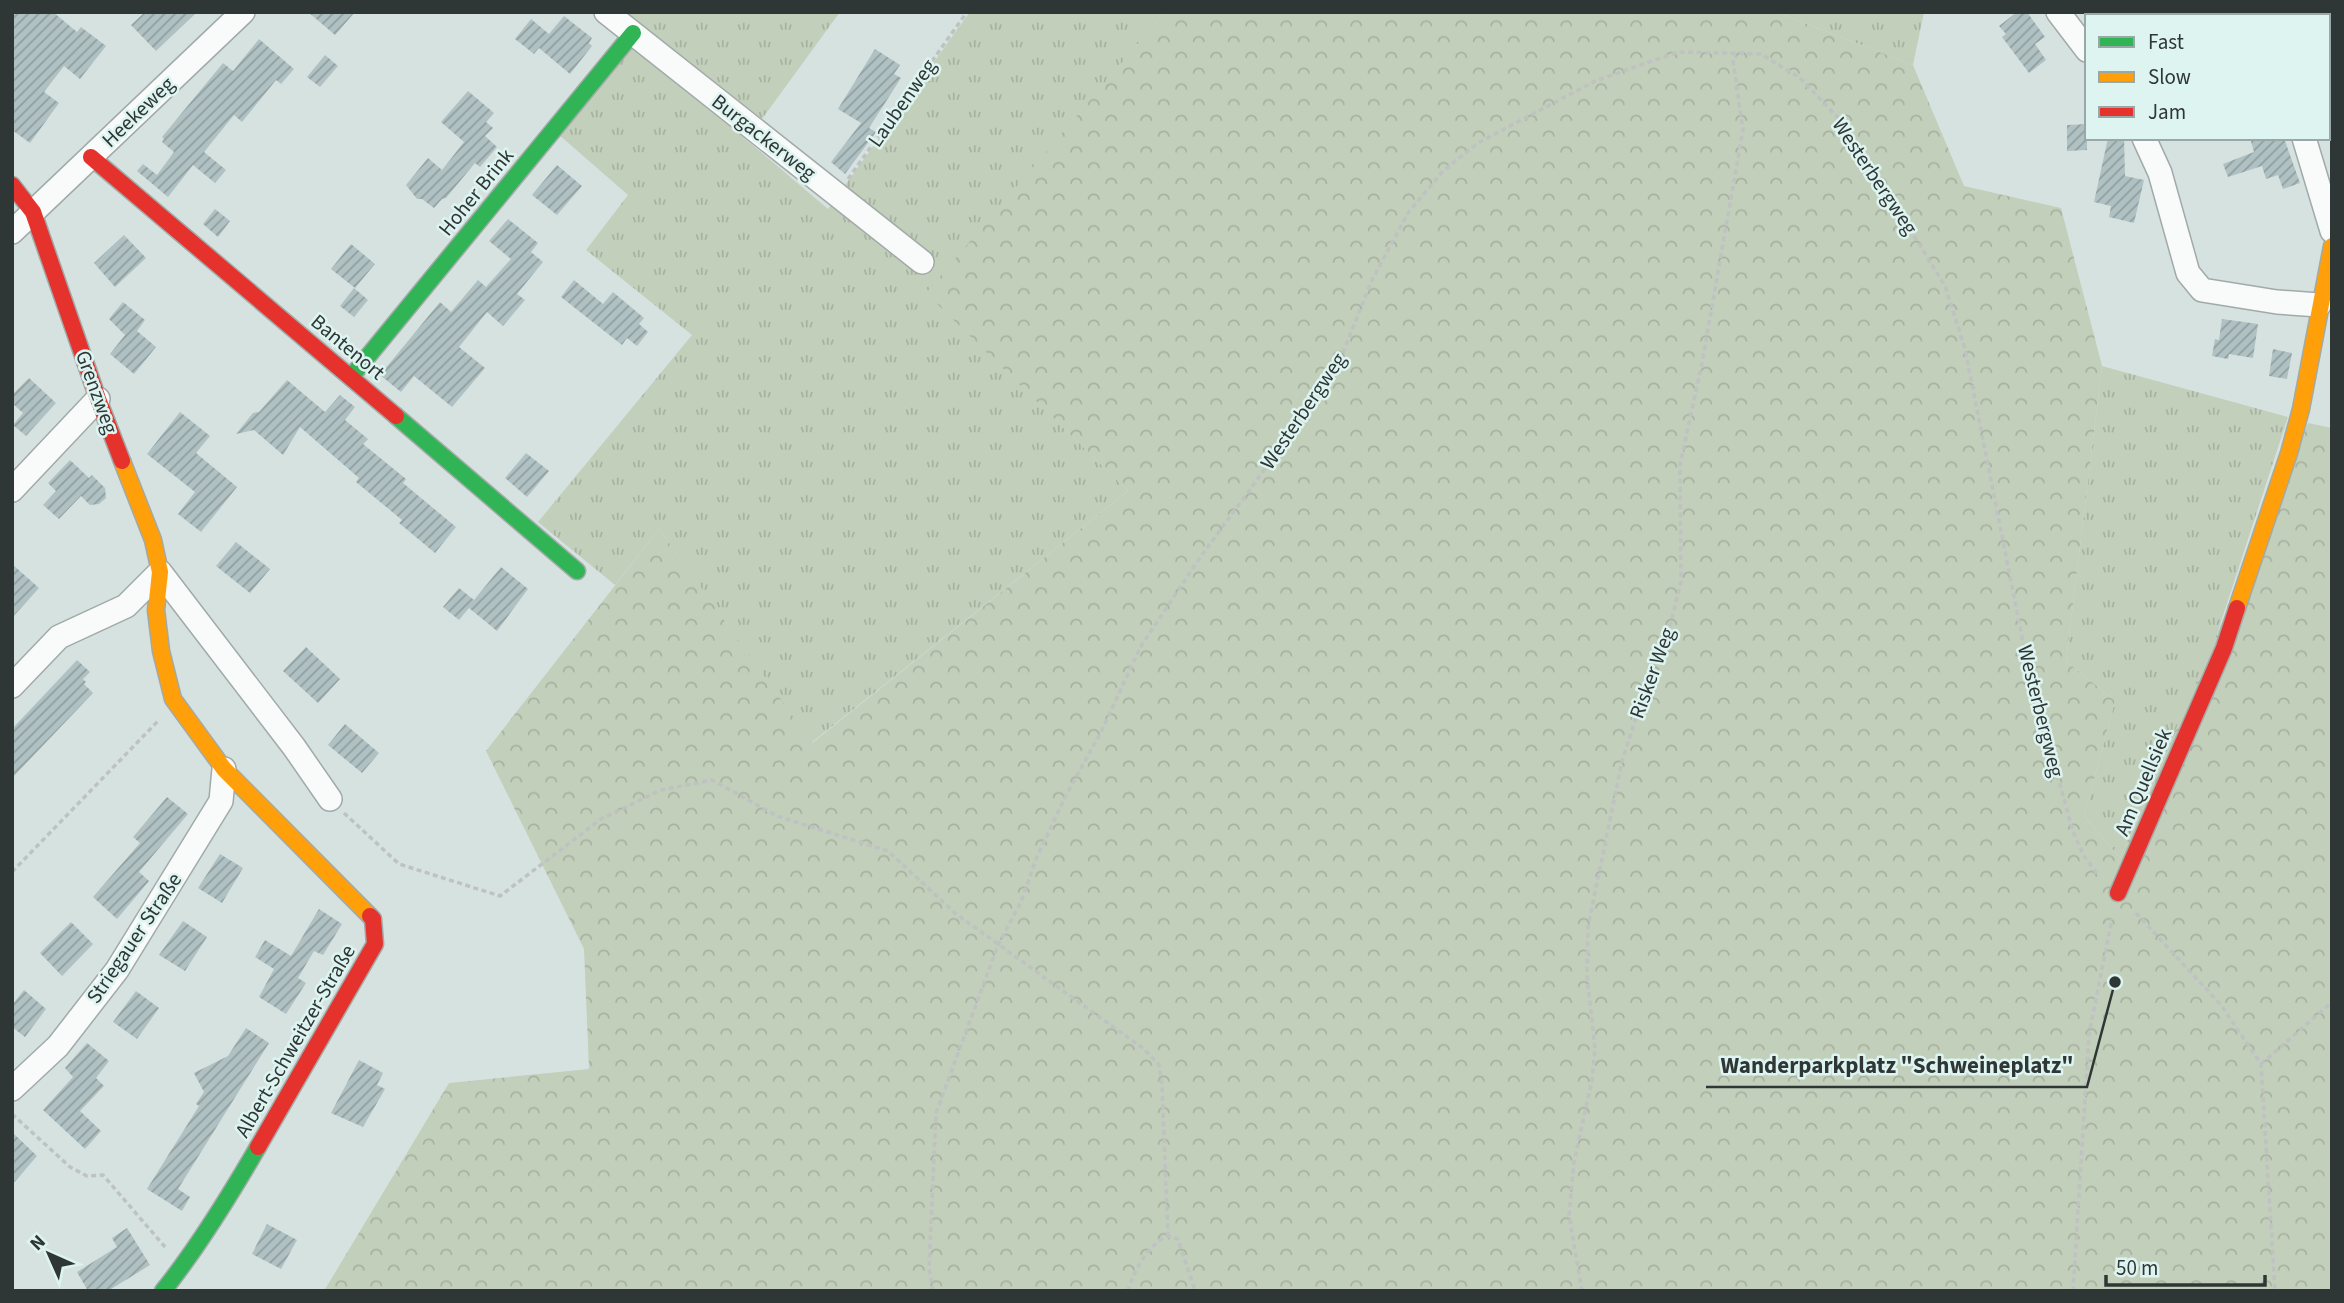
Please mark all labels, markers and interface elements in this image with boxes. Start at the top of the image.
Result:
legend [2085,14,2330,140]
text: Fast [2148,27,2184,57]
street label: Laubenweg [861,52,944,153]
text: Slow [2148,62,2191,92]
street label: Heekeweg [95,69,181,154]
street label: Burgackerweg [705,87,823,188]
text: Jam [2148,97,2186,127]
street label: Westerbergweg [1825,112,1925,241]
street label: Hoher Brink [431,141,521,242]
street label: Bantenort [304,307,392,387]
street label: Grenzweg [68,346,126,438]
street label: Westerbergweg [1253,346,1353,475]
street label: Risker Weg [1622,623,1683,723]
street label: Westerbergweg [2010,642,2072,781]
street label: Am Quellsiek [2107,723,2179,840]
street label: Striegauer Straße [79,866,189,1010]
street label: Albert-Schweitzer-Straße [227,939,363,1143]
callout: Wanderparkplatz "Schweineplatz" [1706,1043,2087,1087]
text: Wanderparkplatz "Schweineplatz" [1720,1049,2074,1082]
north arrow [14,1219,84,1289]
text: N [24,1229,52,1257]
scale bar [2106,1244,2265,1288]
text: 50 m [2116,1253,2158,1283]

